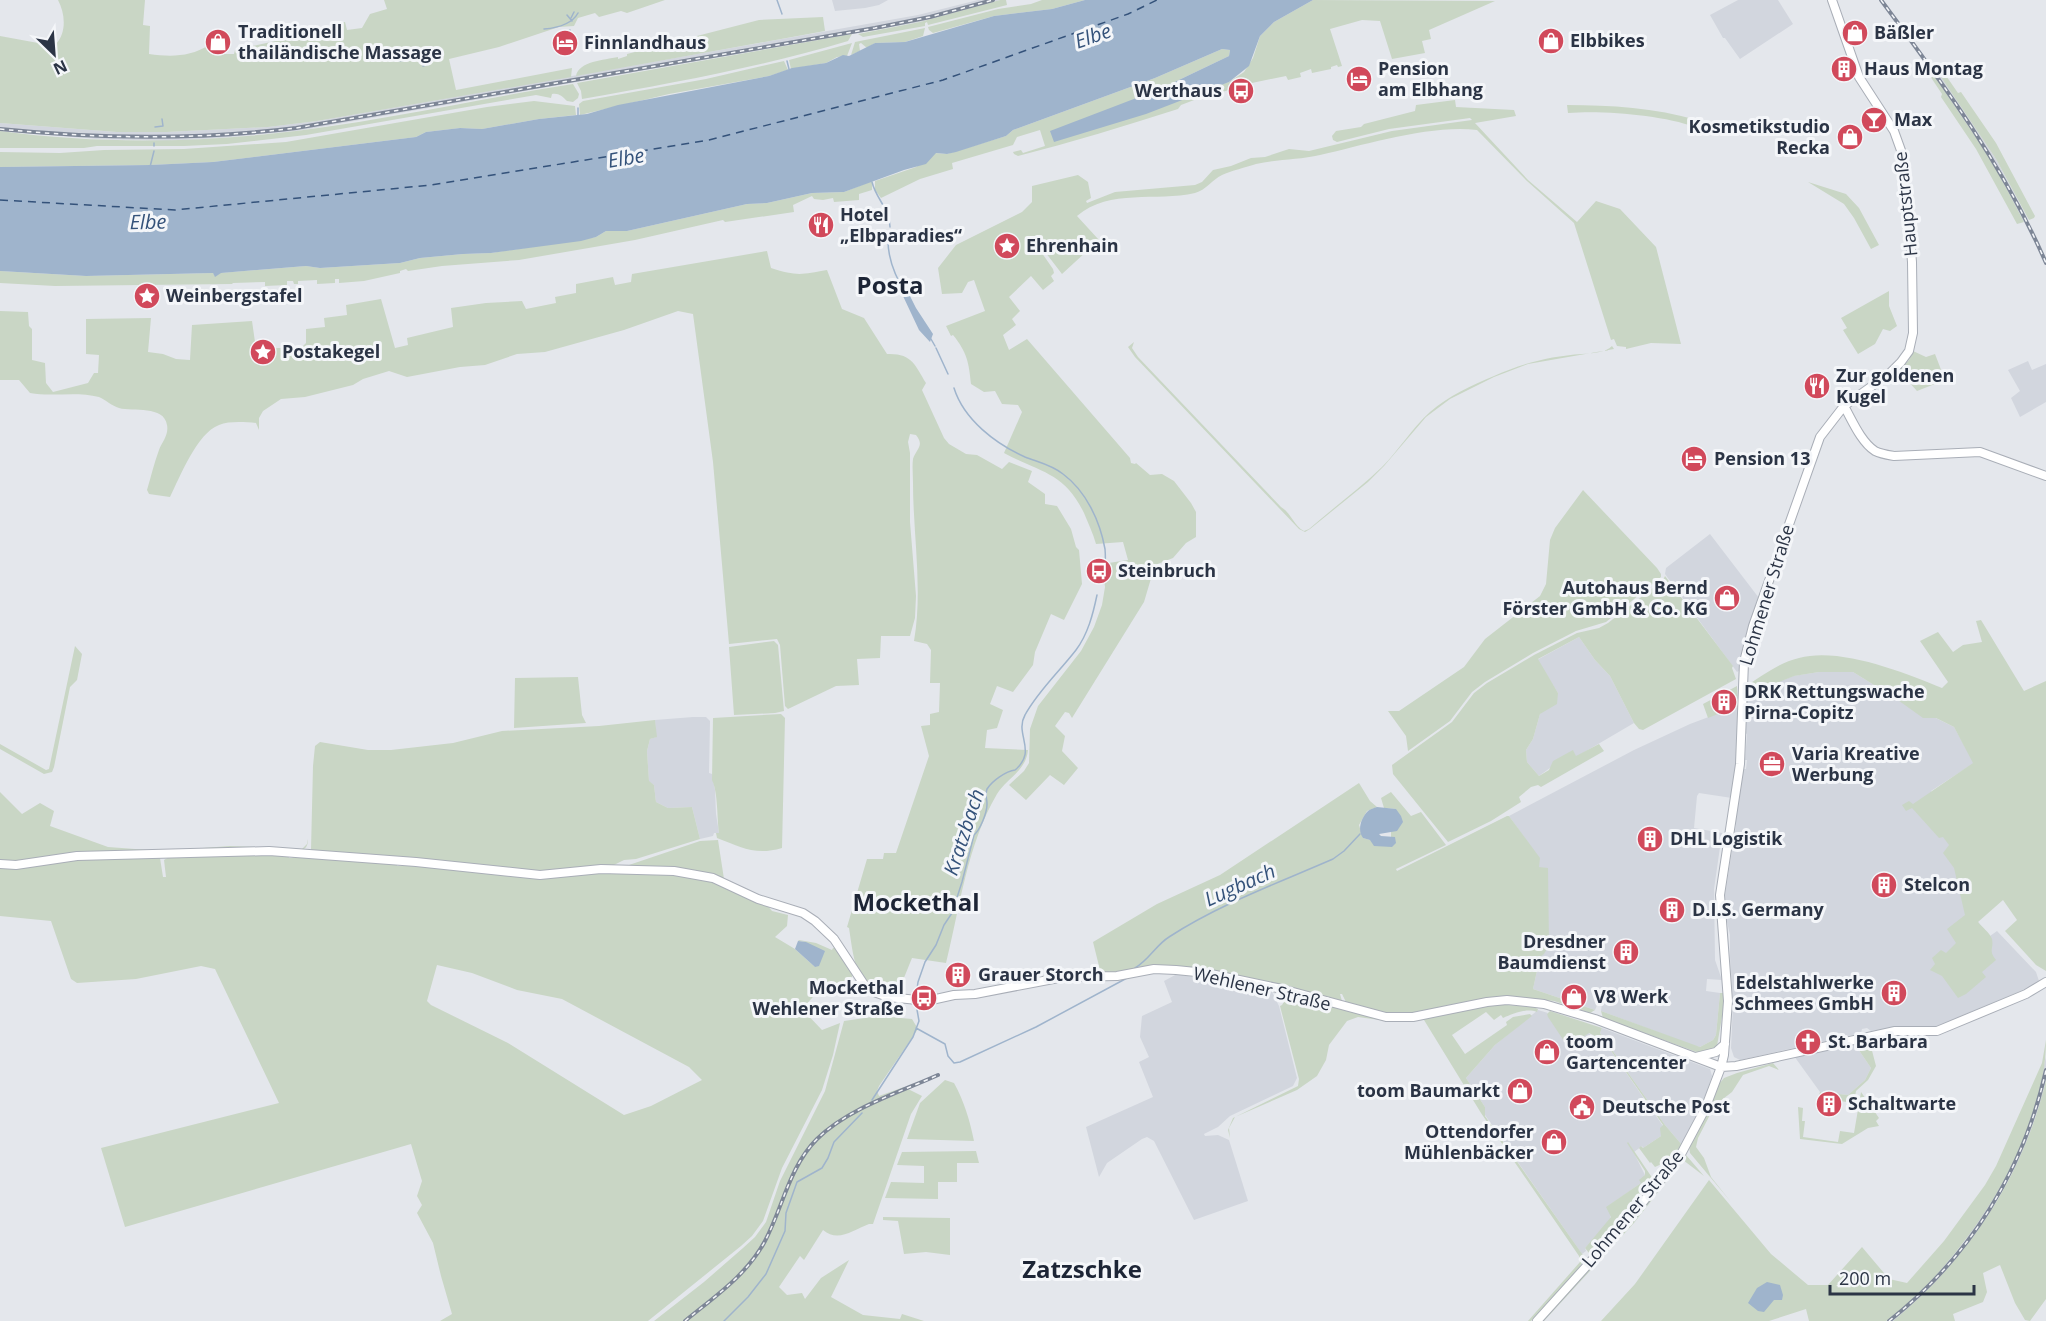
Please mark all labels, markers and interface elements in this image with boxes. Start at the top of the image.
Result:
water label: Elbe [1071,17,1115,54]
shop icon: Bäßler [1840,18,1870,48]
place label: Traditionell thailändische Massage [238,19,442,64]
place label: Bäßler [1874,20,1934,44]
north arrow [24,24,84,84]
shop icon: Elbbikes [1536,26,1566,56]
shop icon: Traditionell thailändische Massage [203,27,233,57]
hotel icon: Finnlandhaus [550,28,580,58]
place label: Elbbikes [1570,28,1645,52]
place label: Finnlandhaus [584,30,706,54]
building icon: Haus Montag [1829,54,1859,84]
text: N [50,55,71,80]
place label: Pension am Elbhang [1378,56,1483,101]
place label: Haus Montag [1864,56,1983,80]
hotel icon: Pension am Elbhang [1344,64,1374,94]
bus stop icon: Werthaus [1226,76,1256,106]
place label: Werthaus [1134,78,1222,102]
bar icon: Max [1859,105,1889,135]
place label: Max [1894,107,1933,131]
place label: Kosmetikstudio Recka [1689,114,1830,159]
shop icon: Kosmetikstudio Recka [1835,122,1865,152]
water label: Elbe [605,141,646,174]
street label: Hauptstraße [1888,150,1922,258]
place label: Hotel „Elbparadies“ [840,202,962,247]
water label: Elbe [129,208,167,235]
restaurant icon: Hotel „Elbparadies“ [806,210,836,240]
place icon: Ehrenhain [992,231,1022,261]
place label: Ehrenhain [1026,233,1119,257]
district label: Posta [857,268,923,301]
place icon: Weinbergstafel [132,281,162,311]
place label: Weinbergstafel [166,283,302,307]
place icon: Postakegel [248,337,278,367]
place label: Postakegel [282,339,380,363]
place label: Zur goldenen Kugel [1836,363,1954,408]
restaurant icon: Zur goldenen Kugel [1802,371,1832,401]
hotel icon: Pension 13 [1679,444,1709,474]
place label: Pension 13 [1714,446,1810,470]
street label: Lohmener Straße [1733,521,1799,668]
bus stop icon: Steinbruch [1084,556,1114,586]
place label: Steinbruch [1118,558,1216,582]
place label: Autohaus Bernd Förster GmbH & Co. KG [1502,575,1708,620]
shop icon: Autohaus Bernd Förster GmbH & Co. KG [1712,583,1742,613]
place label: DRK Rettungswache Pirna-Copitz [1744,679,1925,724]
building icon: DRK Rettungswache Pirna-Copitz [1709,687,1739,717]
place label: Varia Kreative Werbung [1792,741,1920,786]
office icon: Varia Kreative Werbung [1757,749,1787,779]
water label: Kratzbach [937,785,990,878]
building icon: DHL Logistik [1635,824,1665,854]
place label: DHL Logistik [1670,826,1783,850]
water label: Lugbach [1200,857,1280,912]
building icon: Stelcon [1869,870,1899,900]
place label: Stelcon [1904,872,1970,896]
district label: Mockethal [853,885,979,918]
building icon: D.I.S. Germany [1657,895,1687,925]
place label: D.I.S. Germany [1692,897,1824,921]
place label: Dresdner Baumdienst [1497,929,1606,974]
building icon: Dresdner Baumdienst [1611,937,1641,967]
building icon: Grauer Storch [943,960,973,990]
street label: Wehlener Straße [1191,961,1333,1016]
place label: Grauer Storch [978,962,1104,986]
place label: Edelstahlwerke Schmees GmbH [1735,970,1874,1015]
place label: Mockethal Wehlener Straße [752,975,904,1020]
building icon: Edelstahlwerke Schmees GmbH [1879,978,1909,1008]
shop icon: V8 Werk [1559,982,1589,1012]
bus stop icon: Mockethal Wehlener Straße [909,983,939,1013]
place label: V8 Werk [1594,984,1669,1008]
church icon: St. Barbara [1793,1027,1823,1057]
place label: toom Gartencenter [1566,1029,1687,1074]
place label: St. Barbara [1828,1029,1928,1053]
shop icon: toom Gartencenter [1532,1037,1562,1067]
shop icon: toom Baumarkt [1505,1076,1535,1106]
place label: toom Baumarkt [1357,1078,1500,1102]
building icon: Schaltwarte [1814,1089,1844,1119]
place label: Schaltwarte [1848,1091,1956,1115]
public building icon: Deutsche Post [1567,1092,1597,1122]
place label: Deutsche Post [1602,1094,1730,1118]
place label: Ottendorfer Mühlenbäcker [1404,1119,1534,1164]
shop icon: Ottendorfer Mühlenbäcker [1539,1127,1569,1157]
street label: Lohmener Straße [1576,1145,1688,1272]
district label: Zatzschke [1022,1252,1142,1285]
scale bar [1830,1258,1974,1296]
text: 200 m [1839,1266,1891,1290]

